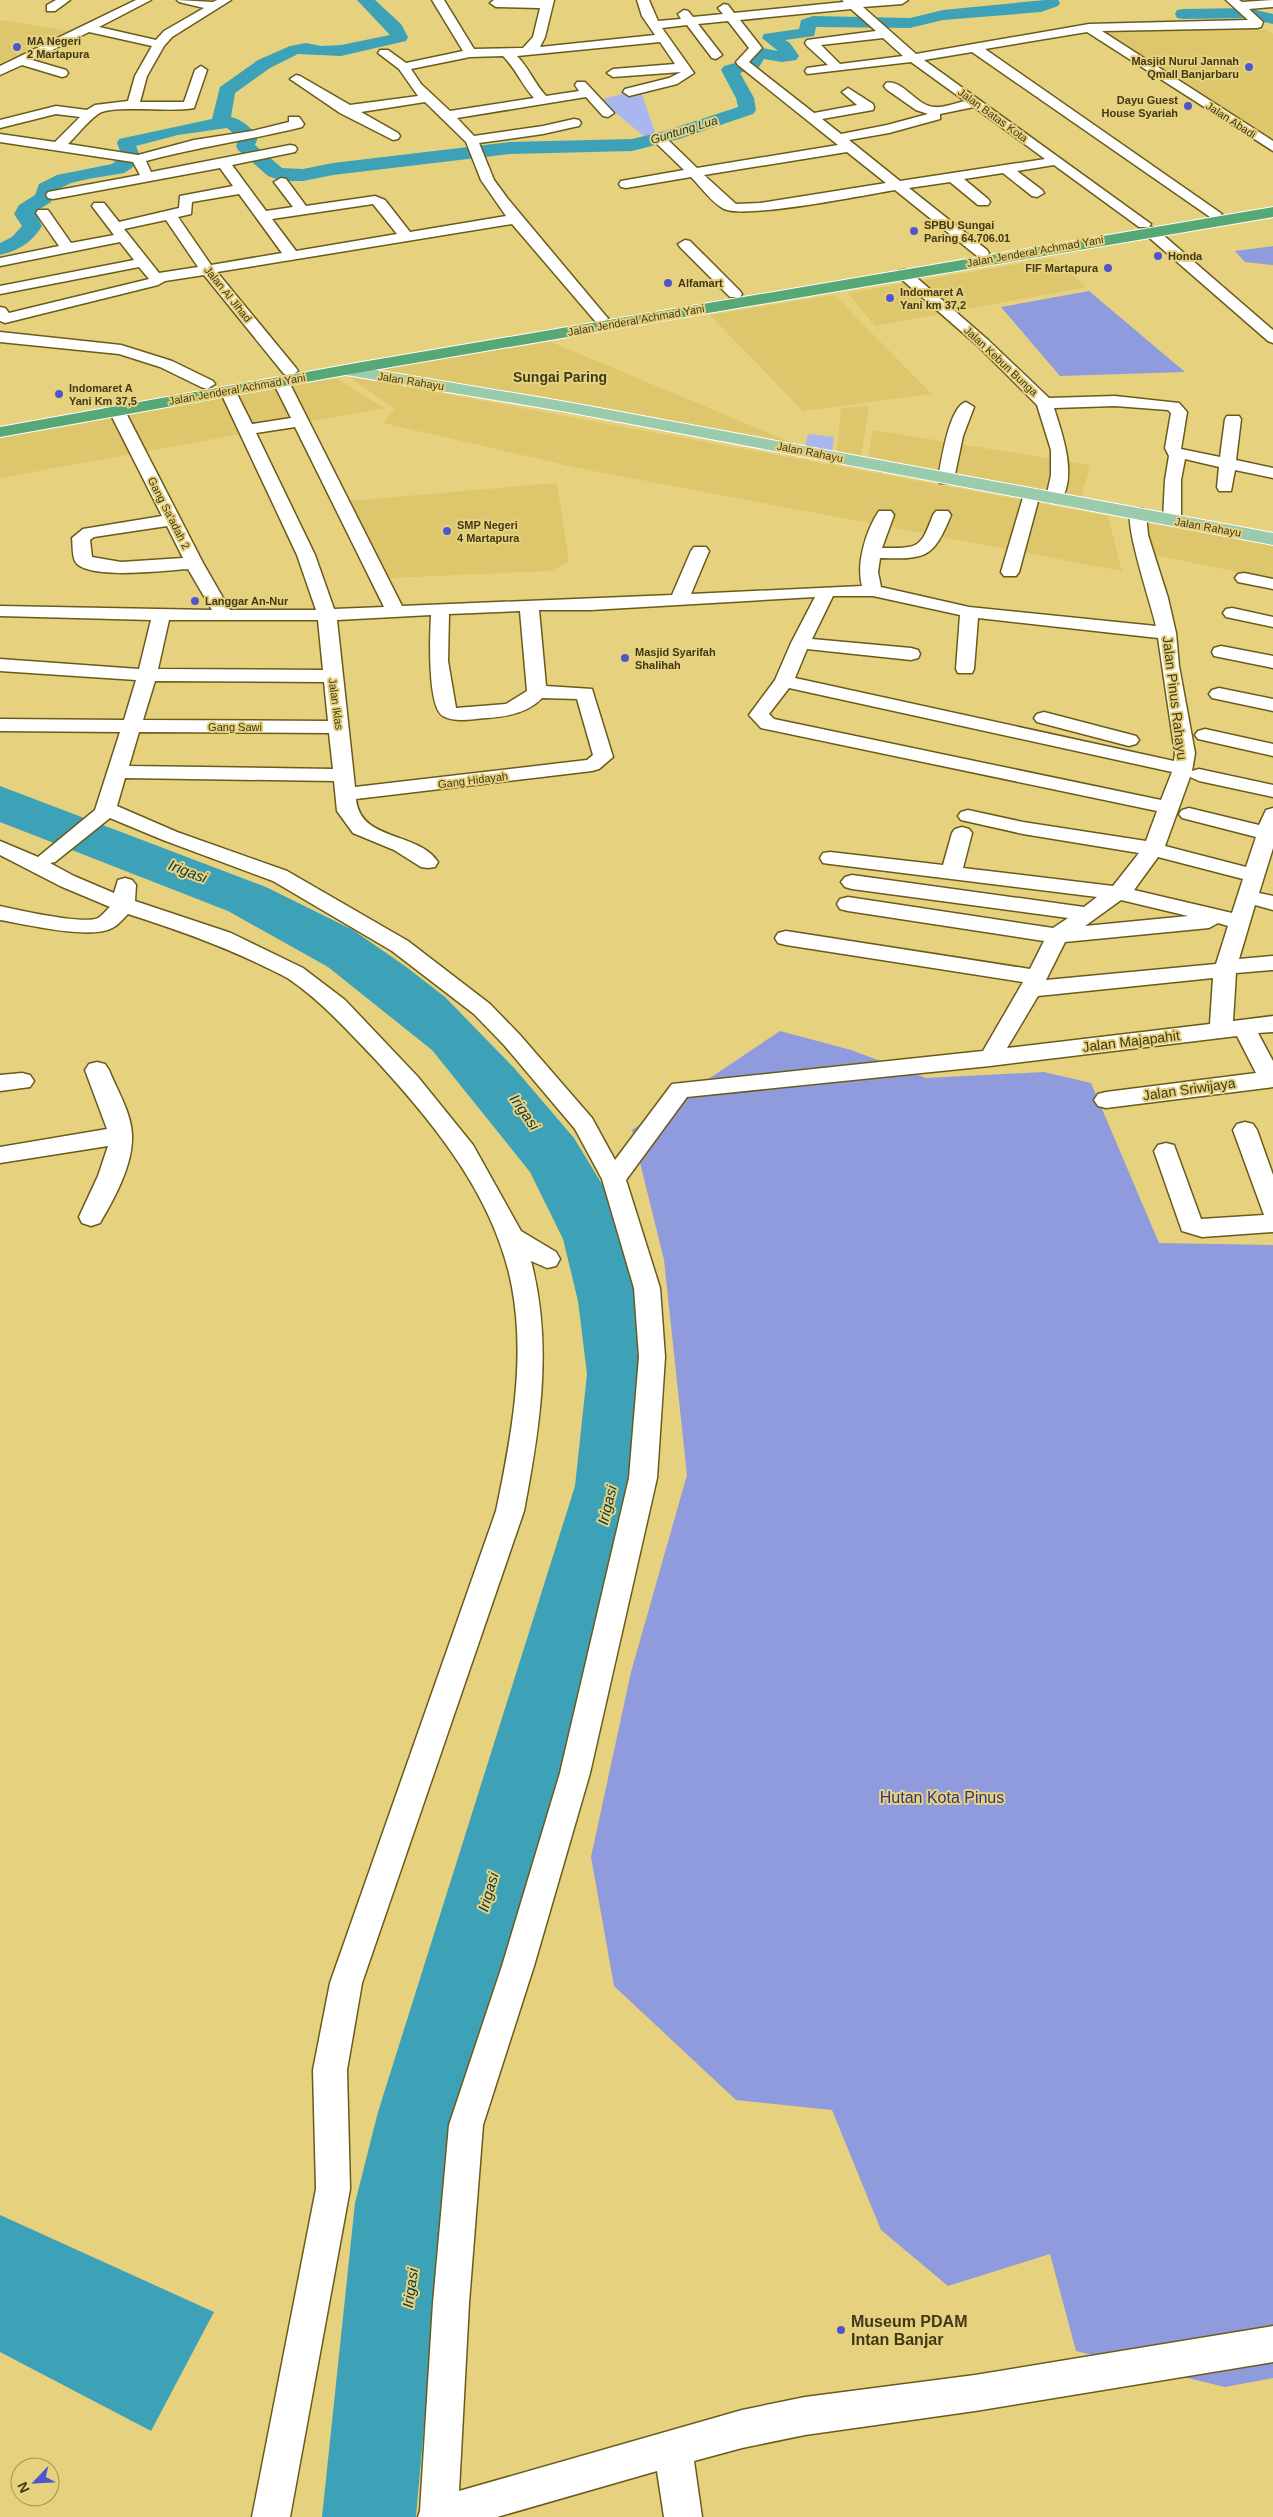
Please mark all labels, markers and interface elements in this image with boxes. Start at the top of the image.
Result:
place label: MA Negeri 2 Martapura [27,35,90,60]
marker: MA Negeri 2 Martapura [11,41,23,53]
place label: Masjid Nurul Jannah Qmall Banjarbaru [1131,55,1239,80]
marker: Masjid Nurul Jannah Qmall Banjarbaru [1243,61,1255,73]
street label: Jalan Batas Kota [956,86,1031,145]
place label: Dayu Guest House Syariah [1102,94,1178,119]
street label: Jalan Abadi [1204,99,1258,141]
marker: Dayu Guest House Syariah [1182,100,1194,112]
water label: Guntung Lua [649,113,720,147]
place label: SPBU Sungai Paring 64.706.01 [924,219,1010,244]
marker: SPBU Sungai Paring 64.706.01 [908,225,920,237]
street label: Jalan Jenderal Achmad Yani [966,233,1104,269]
marker: Honda [1152,250,1164,262]
place label: Honda [1168,250,1203,262]
place label: FIF Martapura [1025,262,1099,274]
marker: FIF Martapura [1102,262,1114,274]
street label: Jalan Al Jihad [202,264,254,324]
marker: Alfamart [662,277,674,289]
place label: Alfamart [678,277,723,289]
place label: Indomaret A Yani km 37,2 [900,286,966,311]
marker: Indomaret A Yani km 37,2 [884,292,896,304]
street label: Jalan Jenderal Achmad Yani [567,302,705,338]
street label: Jalan Kebun Bunga [962,324,1041,399]
district label: Sungai Paring [513,369,607,385]
street label: Jalan Rahayu [377,370,445,392]
street label: Jalan Jenderal Achmad Yani [168,371,306,407]
place label: Indomaret A Yani Km 37,5 [69,382,137,407]
marker: Indomaret A Yani Km 37,5 [53,388,65,400]
street label: Jalan Rahayu [776,440,844,464]
street label: Gang Sa'adah 2 [146,475,192,551]
street label: Jalan Rahayu [1174,515,1242,539]
place label: SMP Negeri 4 Martapura [457,519,520,544]
marker: SMP Negeri 4 Martapura [441,525,453,537]
marker: Langgar An-Nur [189,595,201,607]
place label: Langgar An-Nur [205,595,289,607]
street label: Jalan Pinus Rahayu [1159,635,1191,761]
place label: Masjid Syarifah Shalihah [635,646,716,671]
marker: Masjid Syarifah Shalihah [619,652,631,664]
street label: Jalan Iklas [326,677,346,731]
street label: Gang Sawi [208,721,262,733]
street label: Gang Hidayah [437,770,509,790]
water label: Irigasi [166,856,210,886]
street label: Jalan Majapahit [1081,1027,1181,1055]
street label: Jalan Sriwijaya [1142,1075,1237,1103]
water label: Irigasi [507,1091,544,1134]
water label: Irigasi [594,1483,620,1526]
park label: Hutan Kota Pinus [880,1789,1004,1806]
water label: Irigasi [474,1870,502,1914]
water label: Irigasi [399,2266,421,2309]
place label: Museum PDAM Intan Banjar [851,2313,967,2348]
marker: Museum PDAM Intan Banjar [835,2324,847,2336]
north arrow [10,2457,60,2507]
text: N [14,2480,33,2495]

